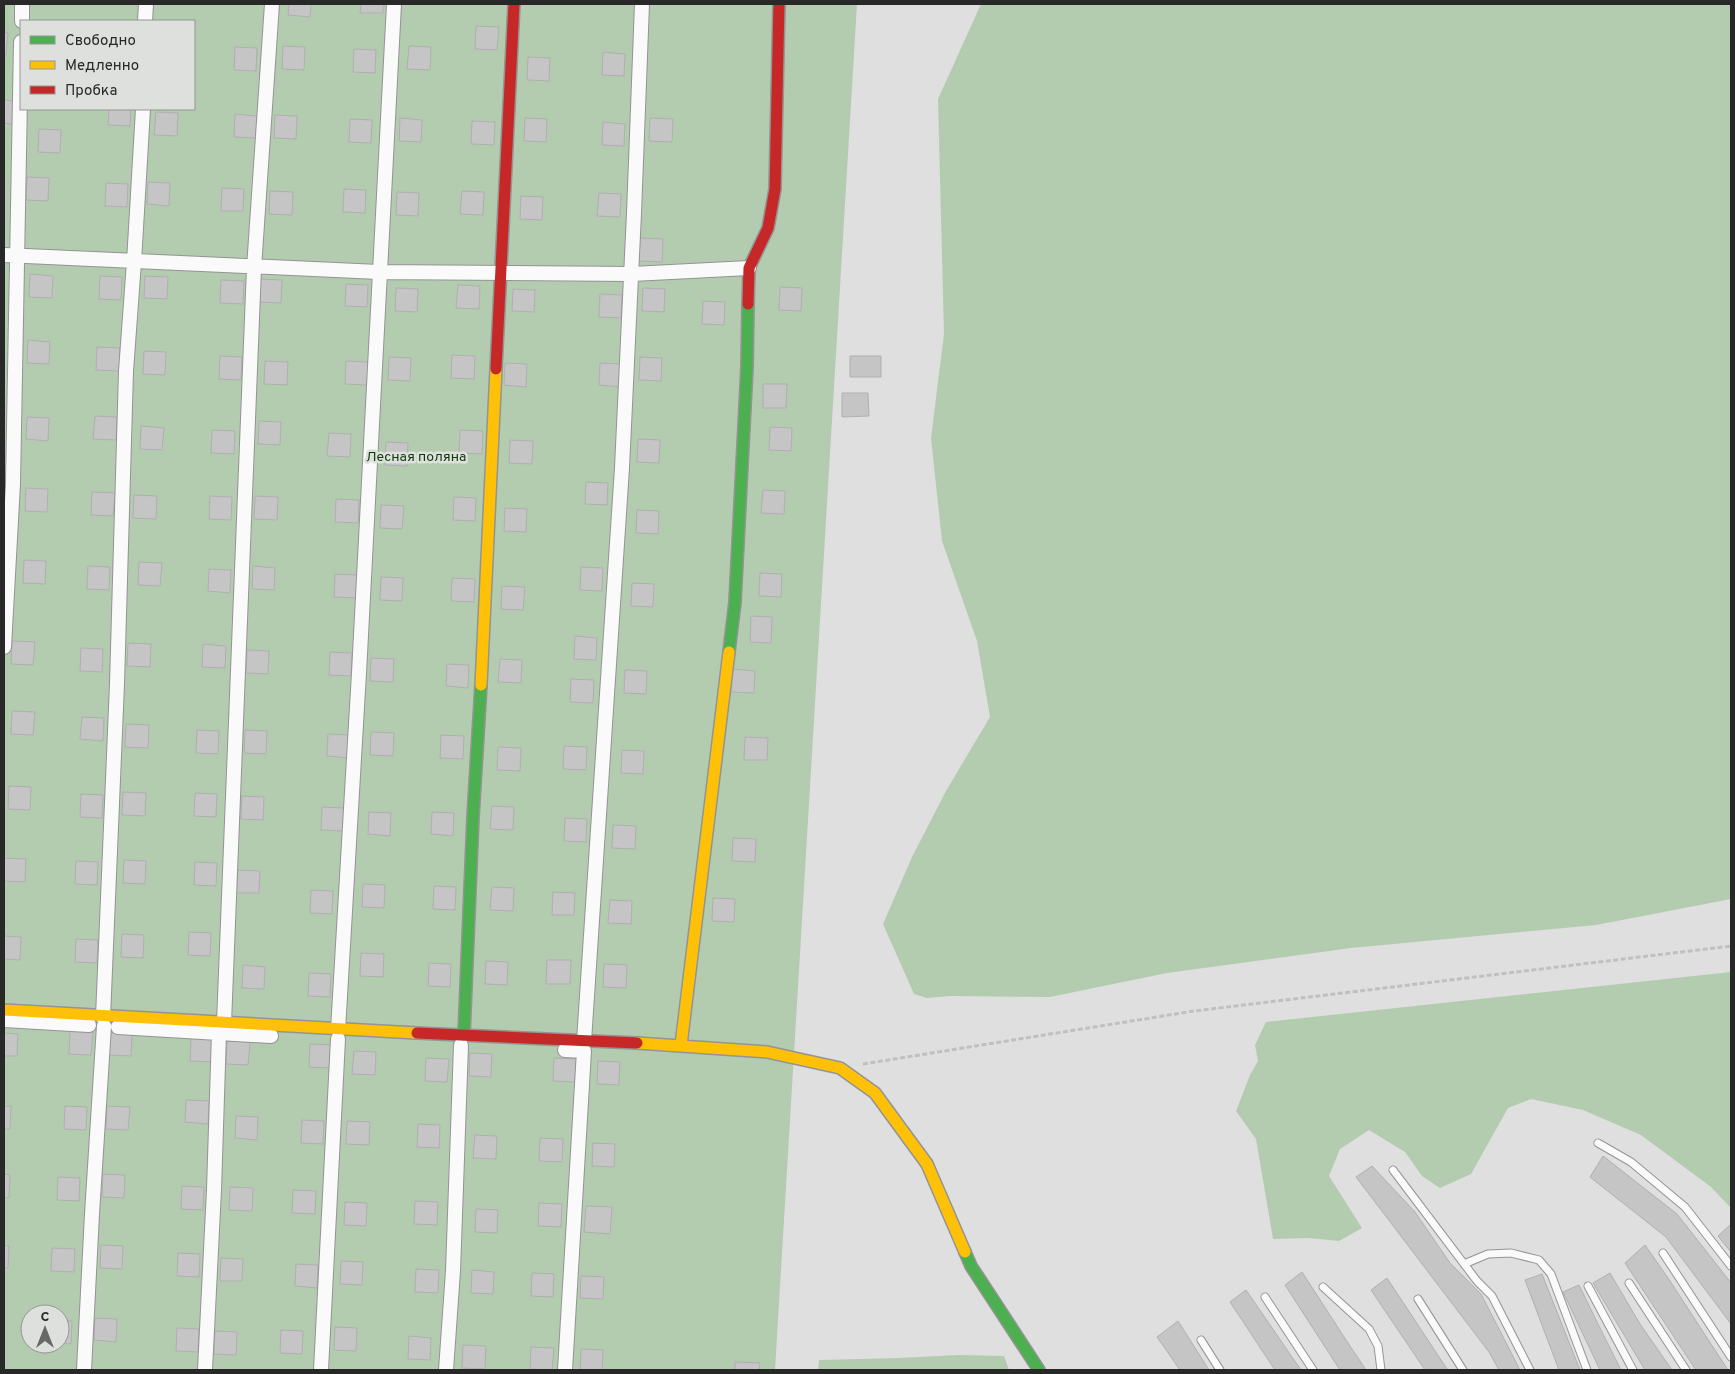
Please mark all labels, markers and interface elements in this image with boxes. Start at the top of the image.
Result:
legend [20,20,195,110]
text: Свободно [65,32,136,51]
text: Медленно [65,57,139,76]
text: Пробка [65,82,117,101]
park label: Лесная поляна [366,449,466,466]
north arrow [20,1304,70,1354]
text: С [41,1309,50,1326]

